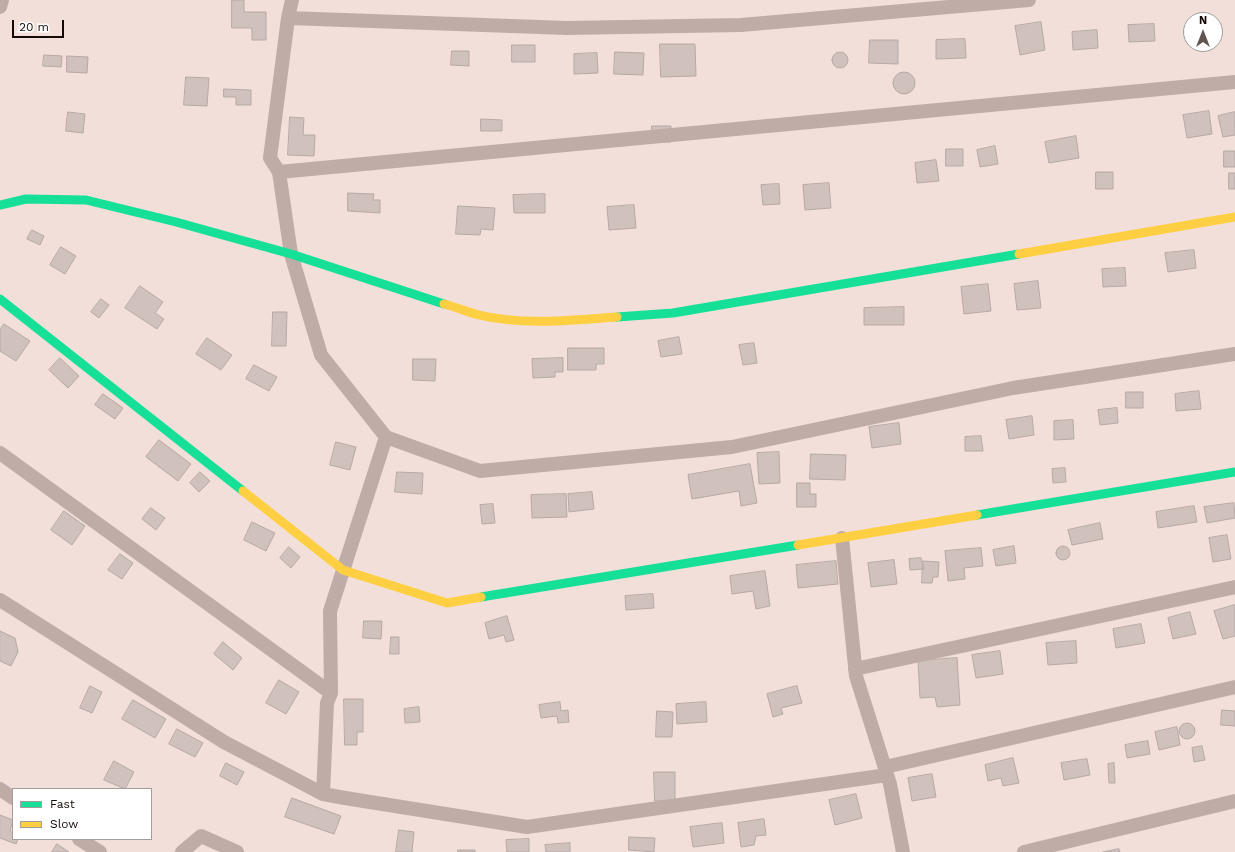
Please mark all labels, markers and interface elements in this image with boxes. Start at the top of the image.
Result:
scale bar [14,12,66,38]
north arrow [1183,12,1223,52]
text: N [1199,14,1207,27]
text: 20 m [19,20,49,34]
legend [12,788,152,840]
text: Fast [50,797,75,811]
text: Slow [50,817,78,831]

